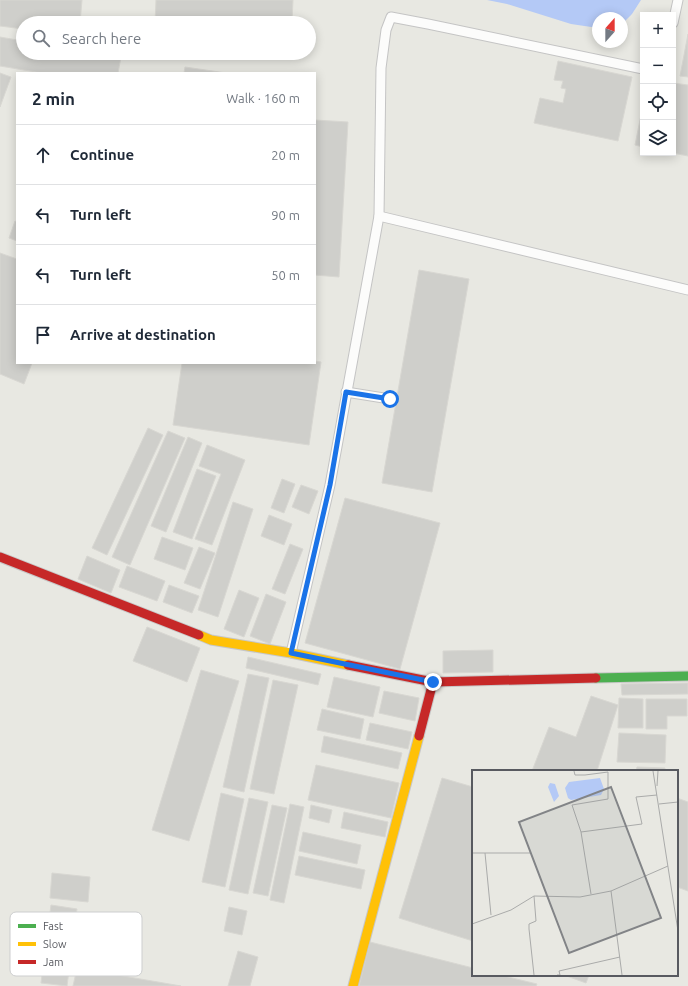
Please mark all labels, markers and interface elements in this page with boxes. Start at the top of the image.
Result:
north arrow [592,12,628,48]
map controls [640,12,676,156]
button: + [640,12,676,48]
search box [16,16,316,60]
icon: search [30,27,52,49]
text: Search here [62,30,141,47]
button: − [640,48,676,84]
button: locate [640,84,676,120]
text: 2 min [32,89,75,108]
text: Walk · 160 m [226,91,300,105]
button: layers [640,120,676,156]
icon: ahead [32,144,54,166]
text: Continue [70,146,134,163]
text: 20 m [271,148,300,162]
icon: left [32,204,54,226]
text: Turn left [70,206,131,223]
text: 90 m [271,208,300,222]
icon: left [32,264,54,286]
text: Turn left [70,266,131,283]
text: 50 m [271,268,300,282]
icon: arrive [32,324,54,346]
text: Arrive at destination [70,326,216,343]
route start [381,390,399,408]
route end [424,673,442,691]
inset map [472,770,678,976]
legend [10,912,142,976]
text: Fast [43,920,64,932]
text: Slow [43,938,67,950]
text: Jam [43,956,64,968]

